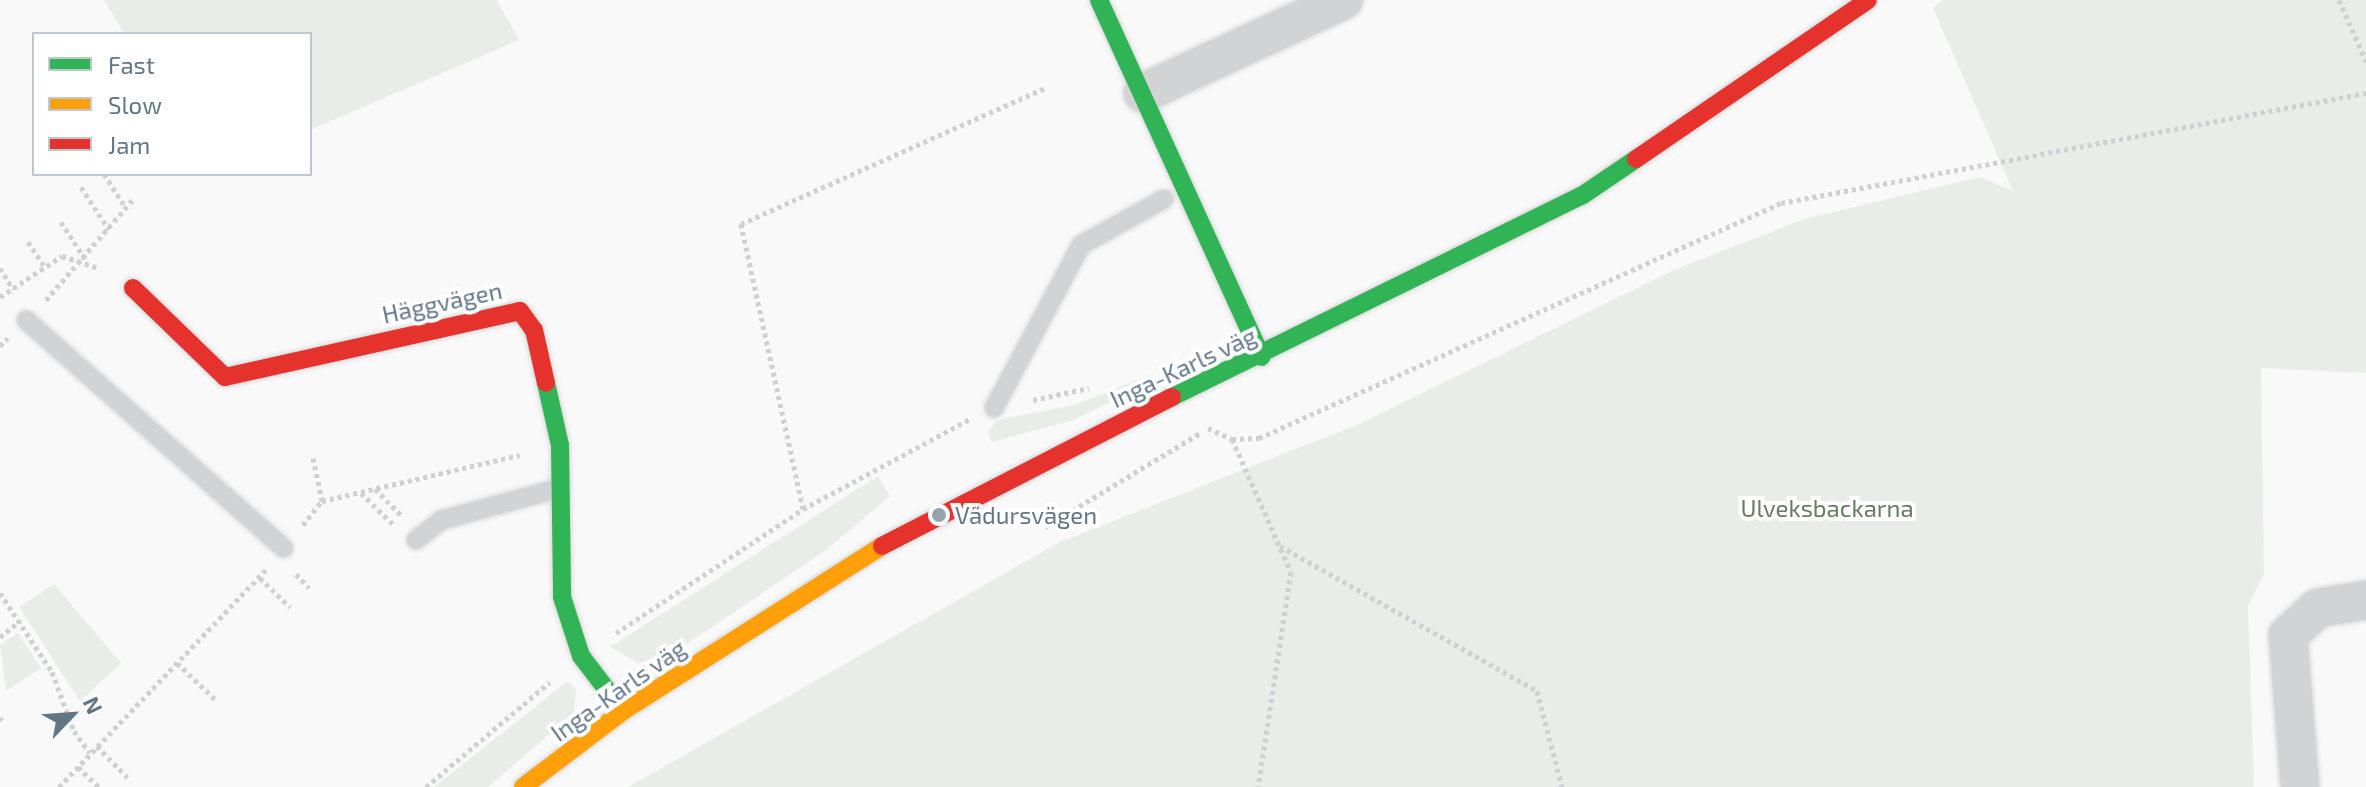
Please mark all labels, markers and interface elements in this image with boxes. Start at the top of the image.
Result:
legend [32,32,312,176]
text: Fast [108,50,155,79]
text: Slow [108,90,162,119]
text: Jam [108,130,150,159]
street label: Häggvägen [379,275,505,329]
street label: Inga-Karls väg [1105,321,1261,413]
park label: Ulveksbackarna [1740,494,1914,522]
place label: Vädursvägen [955,501,1097,529]
marker: Vädursvägen [930,506,948,524]
street label: Inga-Karls väg [545,633,691,747]
north arrow [32,675,112,755]
text: N [79,692,109,718]

